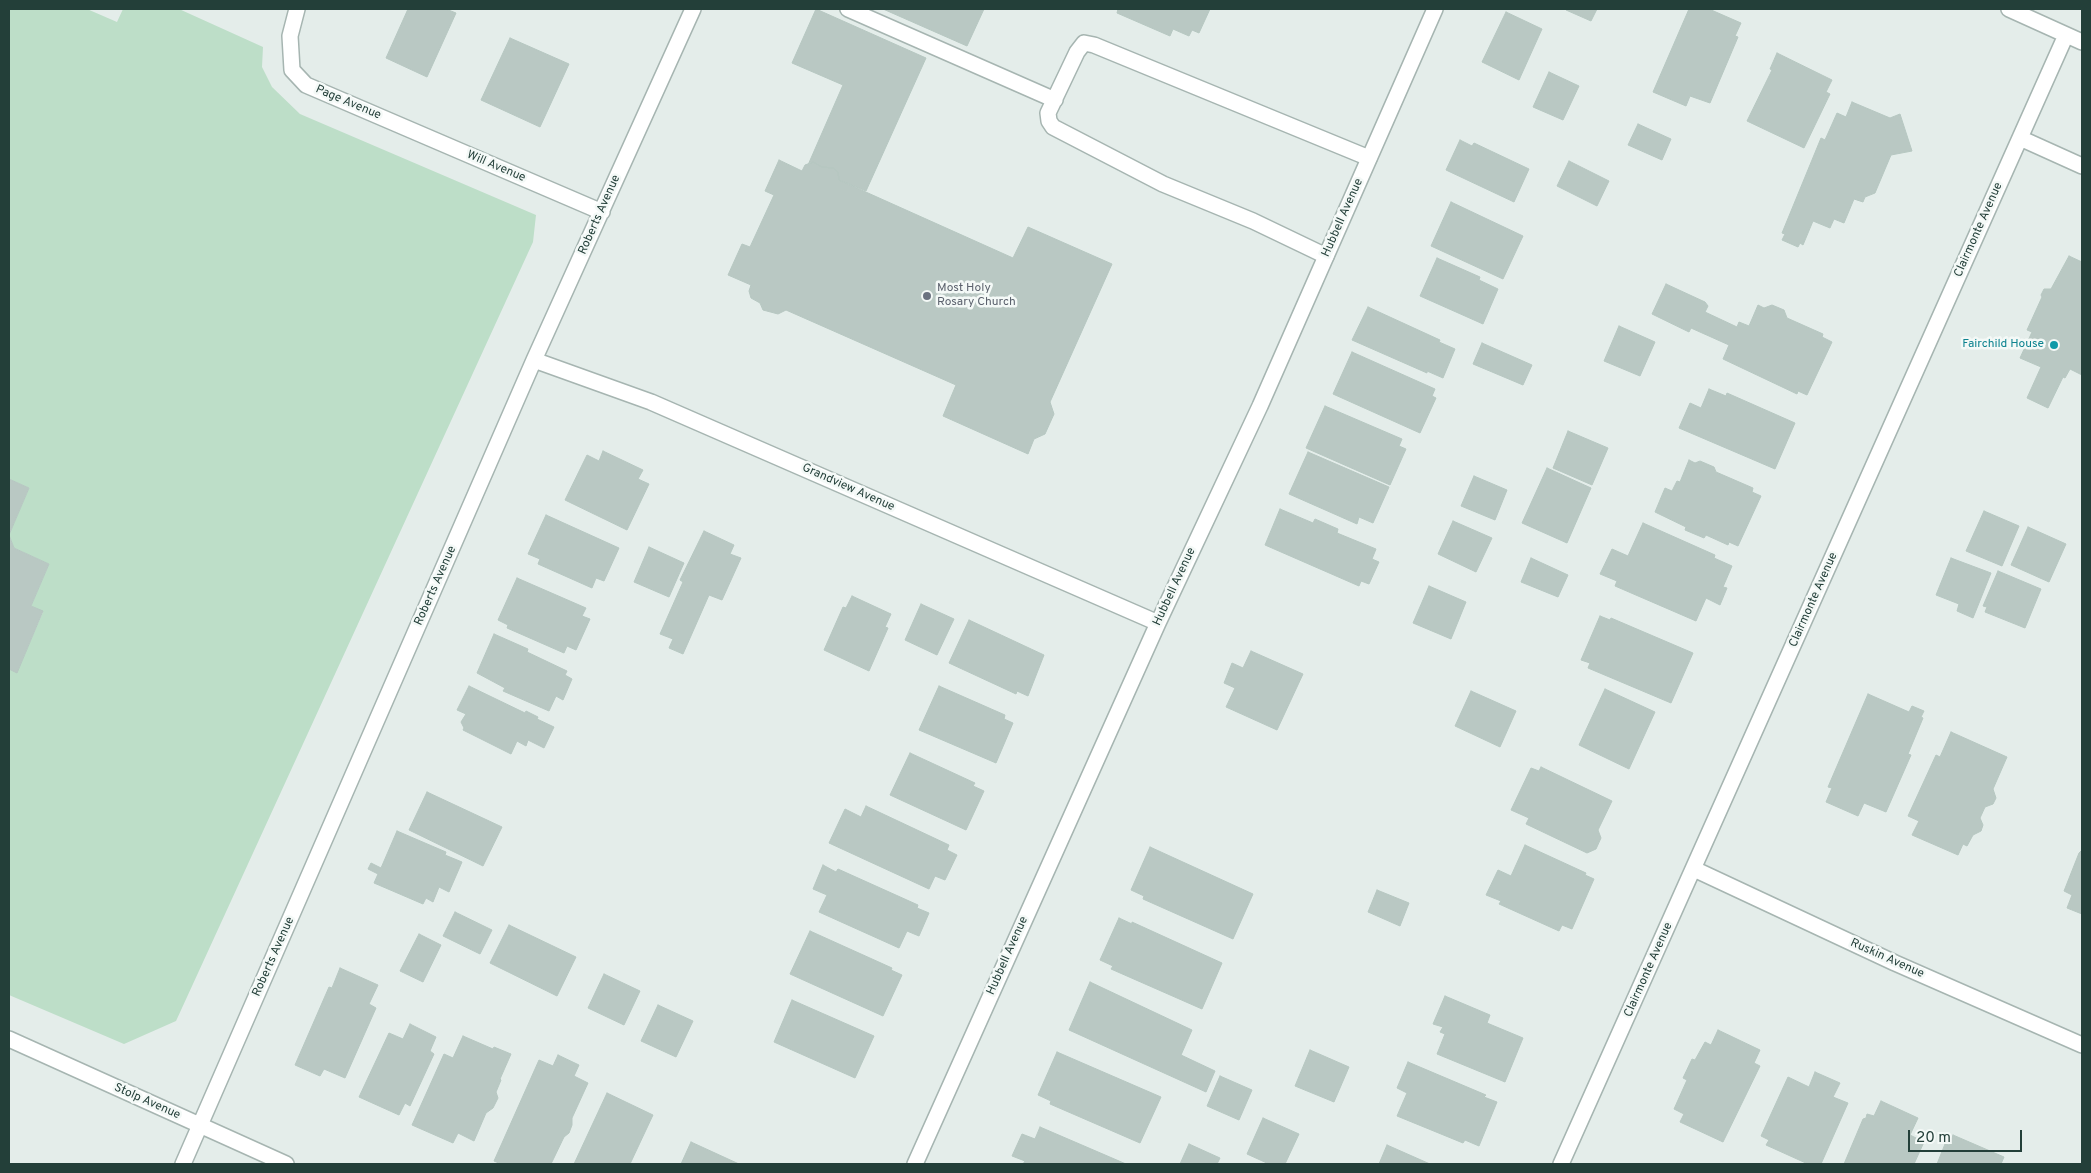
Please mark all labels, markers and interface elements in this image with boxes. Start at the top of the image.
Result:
street label: Page Avenue [313,83,383,123]
street label: Will Avenue [464,148,528,186]
street label: Roberts Avenue [576,173,624,257]
street label: Hubbell Avenue [1319,176,1367,260]
street label: Clairmonte Avenue [1952,180,2006,280]
place label: Most Holy Rosary Church [937,282,1016,310]
marker: Most Holy Rosary Church [921,290,933,302]
place label: Fairchild House [1962,338,2044,352]
marker: Fairchild House [2048,339,2060,351]
street label: Grandview Avenue [799,461,897,515]
street label: Roberts Avenue [412,544,460,628]
street label: Hubbell Avenue [1151,546,1199,628]
street label: Clairmonte Avenue [1787,550,1841,650]
street label: Hubbell Avenue [984,914,1032,998]
street label: Roberts Avenue [250,915,298,999]
street label: Clairmonte Avenue [1622,920,1676,1020]
street label: Ruskin Avenue [1848,936,1926,982]
street label: Stolp Avenue [112,1081,182,1123]
scale bar [1911,1120,2025,1152]
text: 20 m [1916,1129,1951,1148]

